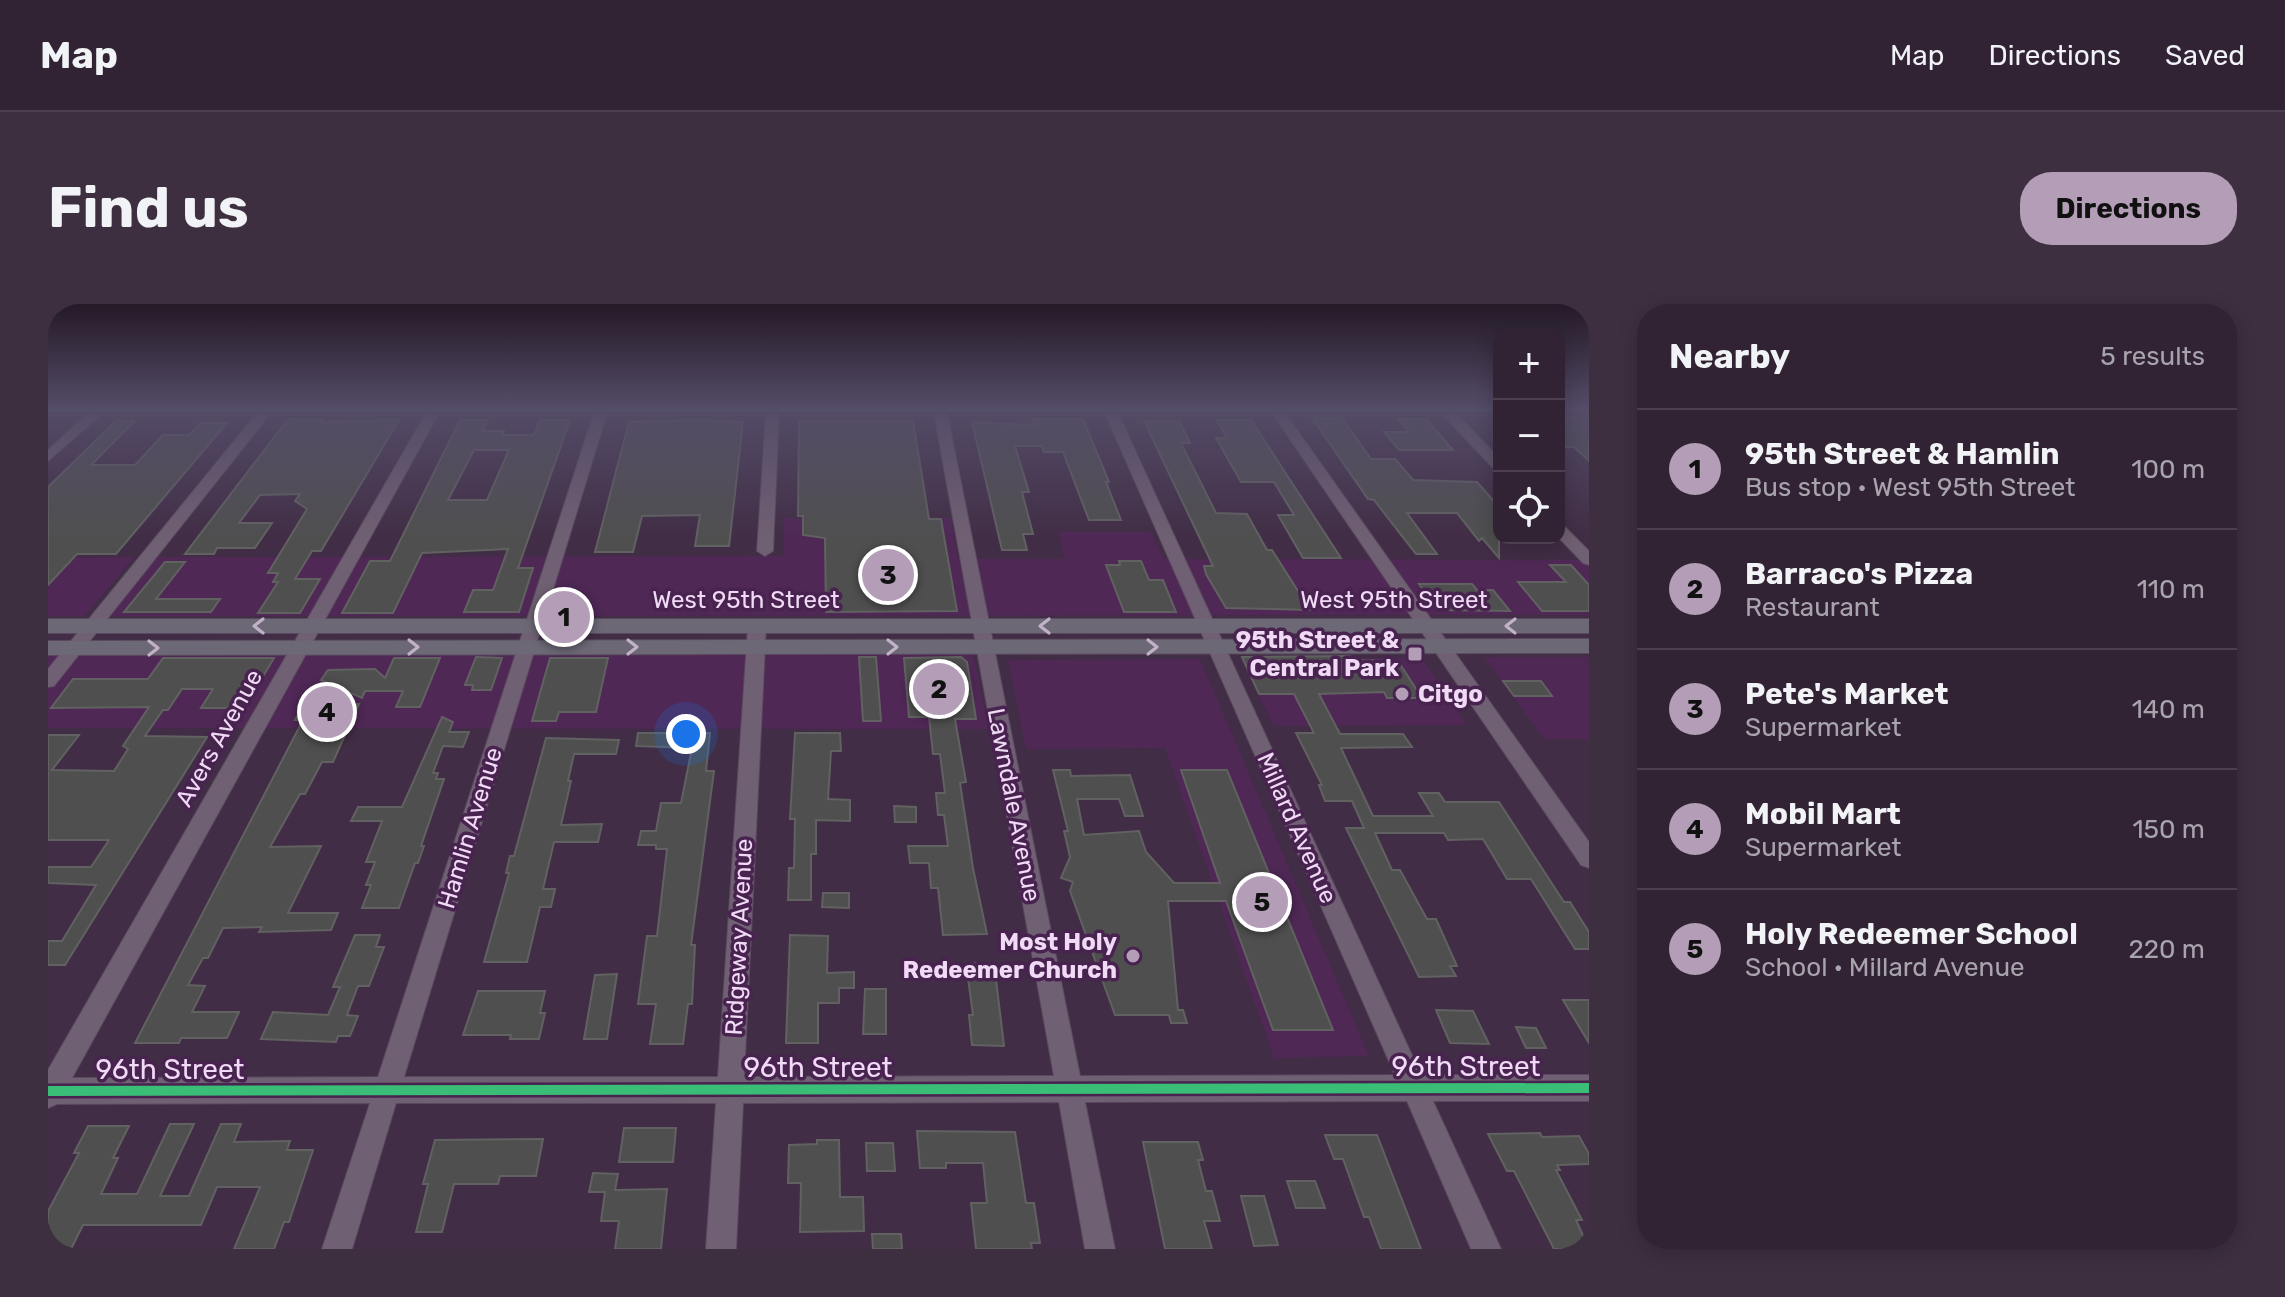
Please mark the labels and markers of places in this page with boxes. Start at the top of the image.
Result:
pin: 3 [862,545,914,605]
pin: 1 [538,587,590,647]
place label: 95th Street & Central Park [1236,626,1399,682]
marker: 95th Street & Central Park [1406,645,1424,663]
pin: 2 [913,659,965,719]
place label: Citgo [1418,680,1483,708]
pin: 4 [301,682,353,742]
marker: Citgo [1393,685,1411,703]
pin: 5 [1236,872,1288,932]
place label: Most Holy Redeemer Church [903,928,1117,984]
marker: Most Holy Redeemer Church [1124,947,1142,965]

